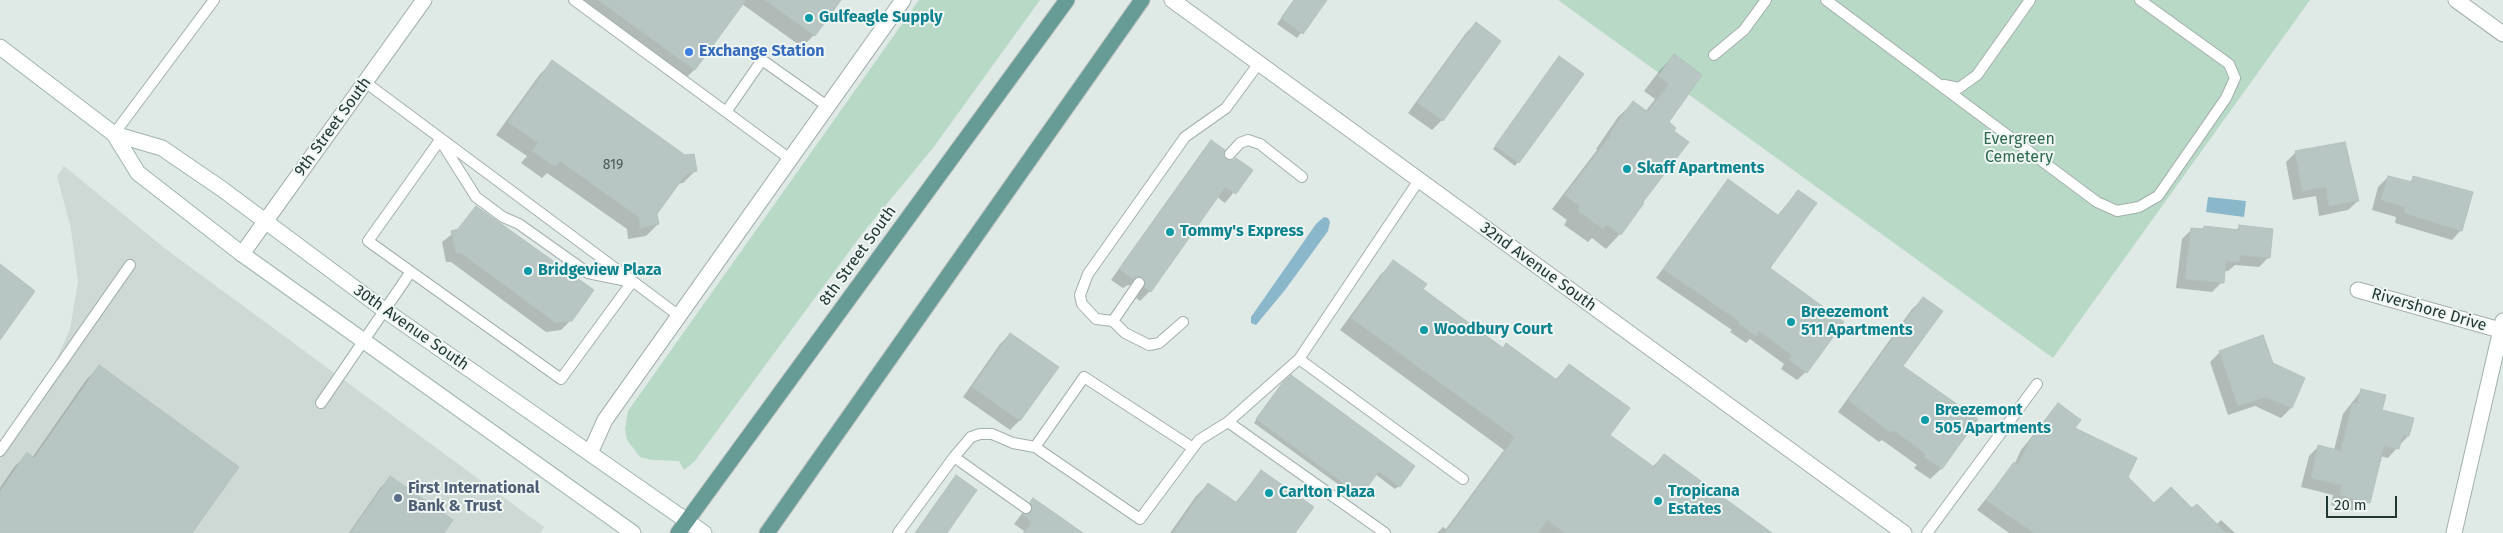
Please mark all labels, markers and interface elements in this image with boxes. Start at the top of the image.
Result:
place label: Gulfeagle Supply [819,8,942,28]
marker: Gulfeagle Supply [803,12,815,24]
place label: Exchange Station [699,42,825,62]
marker: Exchange Station [683,46,695,58]
street label: 9th Street South [291,74,375,180]
park label: Evergreen Cemetery [1983,130,2055,168]
house number: 819 [603,157,623,173]
place label: Skaff Apartments [1637,159,1764,179]
marker: Skaff Apartments [1621,163,1633,175]
street label: 8th Street South [815,202,901,310]
street label: 32nd Avenue South [1476,218,1600,316]
place label: Tommy's Express [1180,222,1304,242]
marker: Tommy's Express [1164,226,1176,238]
place label: Bridgeview Plaza [538,261,662,281]
marker: Bridgeview Plaza [522,265,534,277]
street label: 30th Avenue South [350,281,472,375]
street label: Rivershore Drive [2369,284,2489,336]
place label: Breezemont 511 Apartments [1801,303,1913,341]
marker: Breezemont 511 Apartments [1785,316,1797,328]
place label: Woodbury Court [1434,320,1553,340]
marker: Woodbury Court [1418,324,1430,336]
place label: Breezemont 505 Apartments [1935,401,2051,439]
marker: Breezemont 505 Apartments [1919,414,1931,426]
place label: First International Bank & Trust [408,479,539,517]
place label: Tropicana Estates [1668,482,1740,520]
place label: Carlton Plaza [1279,483,1375,503]
scale bar [2328,486,2399,518]
marker: Carlton Plaza [1263,487,1275,499]
marker: First International Bank & Trust [392,492,404,504]
marker: Tropicana Estates [1652,495,1664,507]
text: 20 m [2334,496,2367,514]

